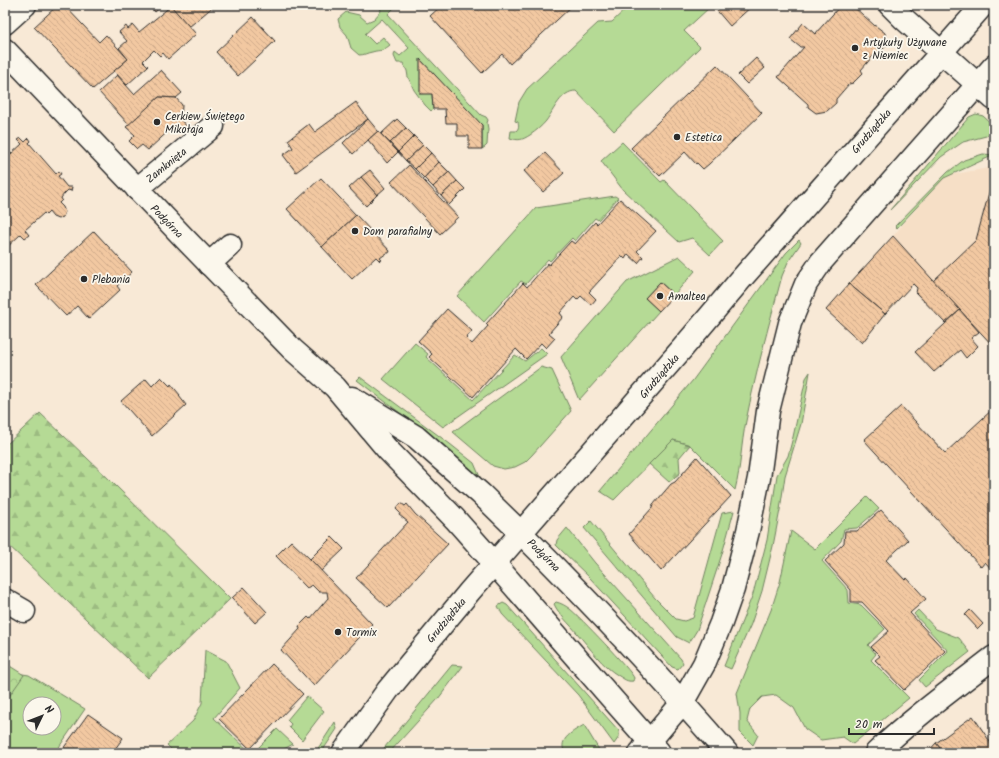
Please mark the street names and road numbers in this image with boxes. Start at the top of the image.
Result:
street label: Grudziądzka [847,105,896,158]
street label: Zamknięta [142,143,191,188]
street label: Podgórna [145,201,187,243]
street label: Grudziądzka [635,350,684,403]
street label: Podgórna [522,535,564,577]
street label: Grudziądzka [422,594,471,647]

